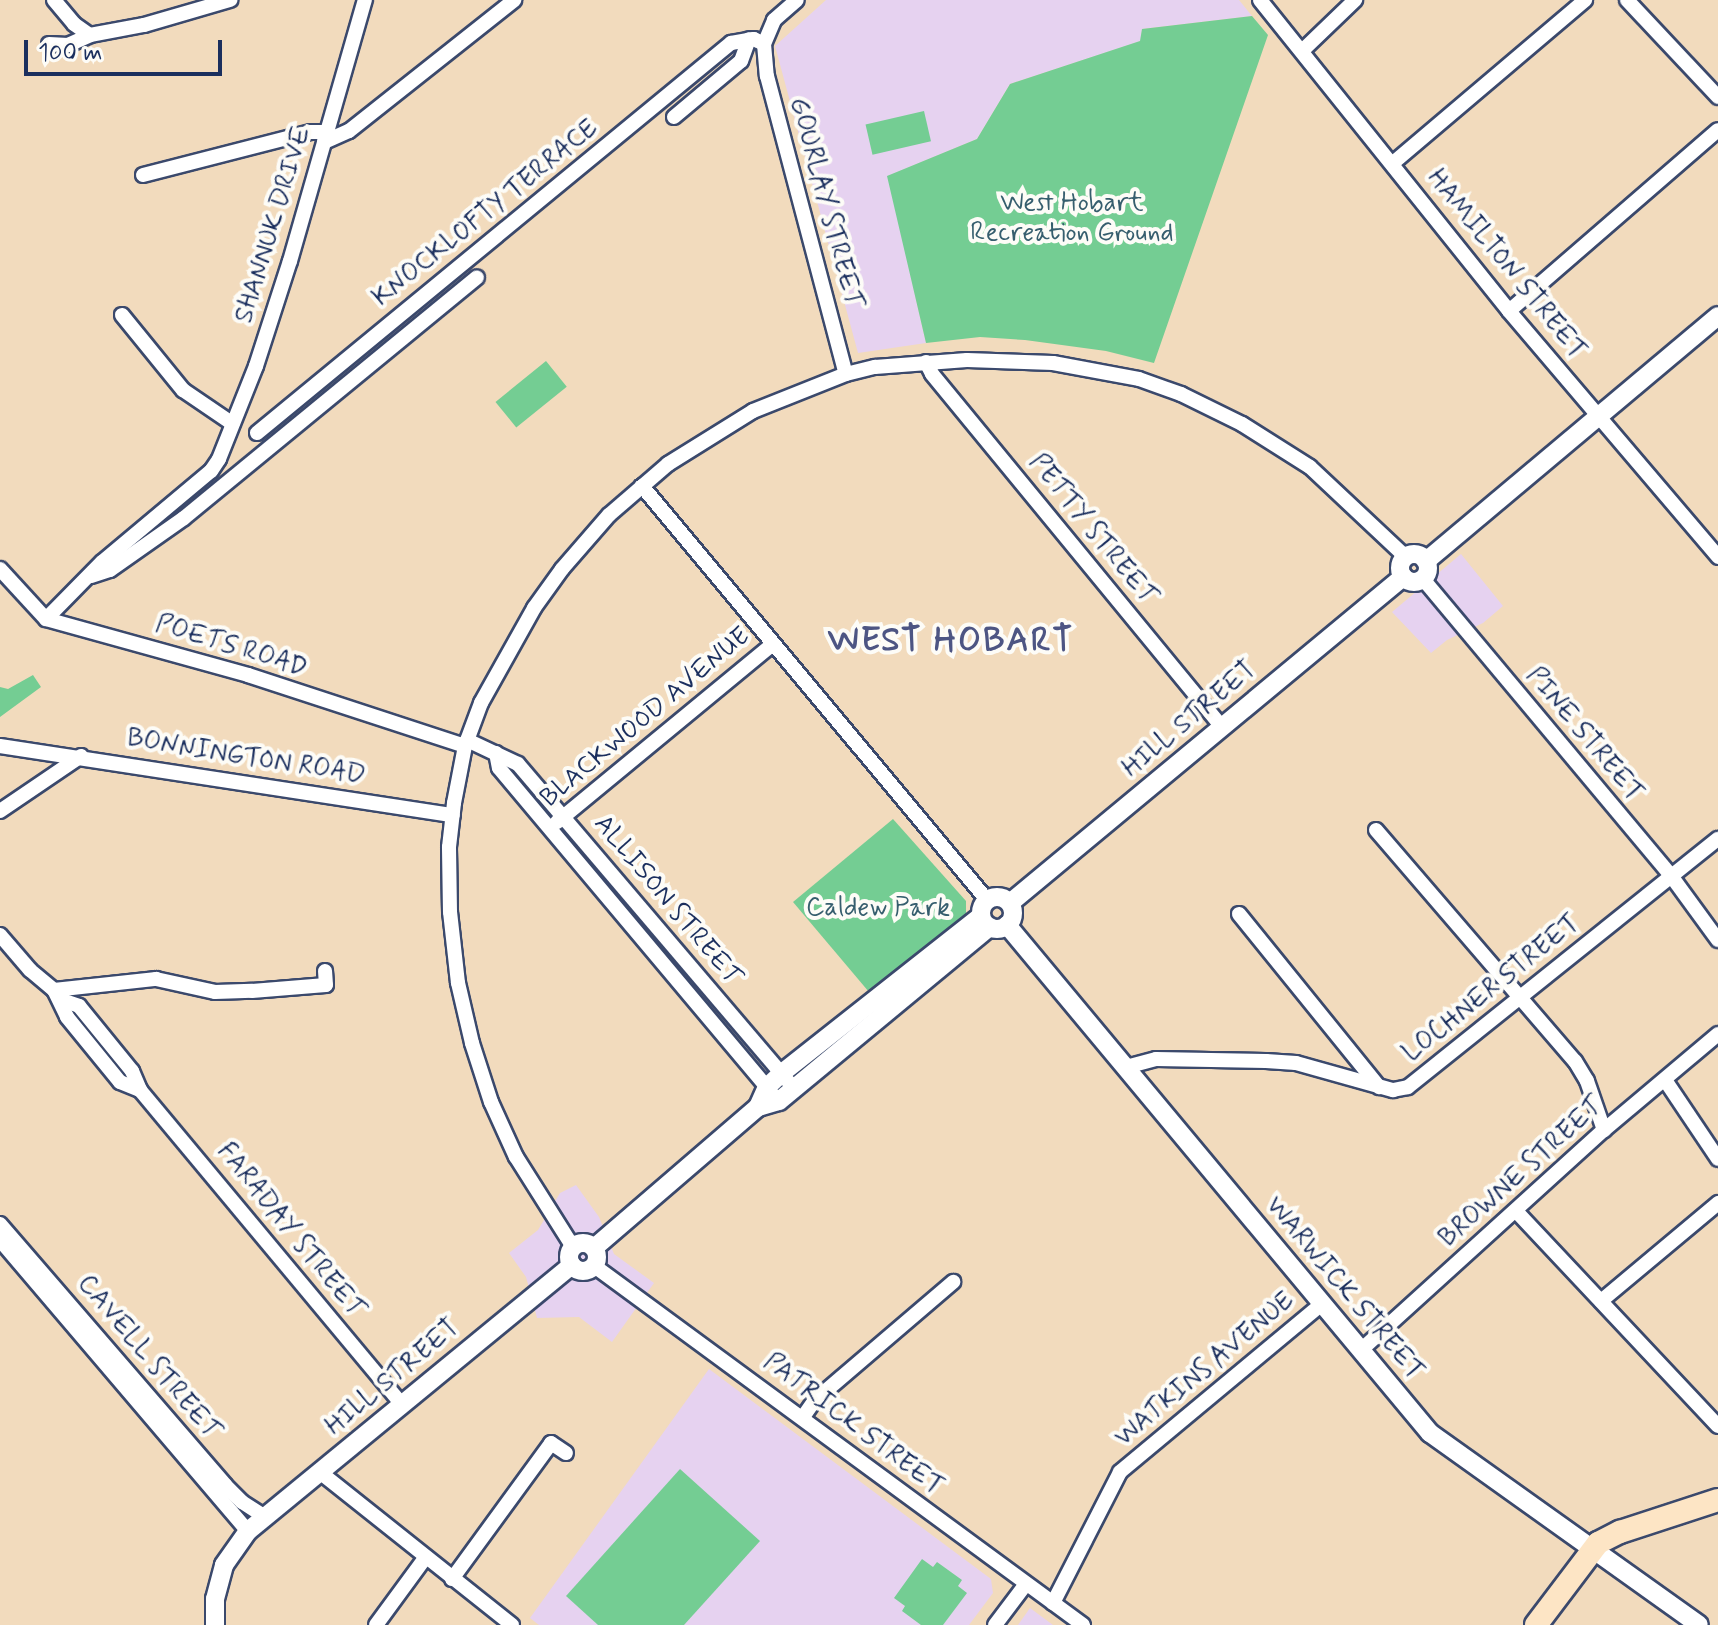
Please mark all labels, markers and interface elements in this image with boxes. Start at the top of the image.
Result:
scale bar [28,24,226,74]
text: 100 m [38,38,102,69]
street label: GOURLAY STREET [782,94,868,312]
street label: KNOCKLOFTY TERRACE [367,114,605,314]
street label: SHANNUK DRIVE [229,122,319,328]
street label: HAMILTON STREET [1419,162,1593,368]
park label: West Hobart Recreation Ground [971,188,1173,250]
street label: PETTY STREET [1021,448,1163,612]
street label: POETS ROAD [151,609,311,685]
street label: BLACKWOOD AVENUE [535,621,757,815]
district label: WEST HOBART [826,621,1076,661]
street label: HILL STREET [1117,655,1263,785]
street label: PINE STREET [1518,660,1650,810]
street label: BONNINGTON ROAD [125,724,367,792]
street label: ALLISON STREET [586,809,748,993]
park label: Caldew Park [808,893,948,925]
street label: LOCHNER STREET [1396,907,1588,1071]
street label: BROWNE STREET [1433,1091,1611,1255]
street label: FARADAY STREET [209,1137,371,1325]
street label: WARWICK STREET [1257,1190,1431,1388]
street label: CAVELL STREET [70,1269,226,1447]
street label: WATKINS AVENUE [1108,1285,1302,1455]
street label: HILL STREET [320,1313,466,1443]
street label: PATRICK STREET [756,1346,950,1504]

